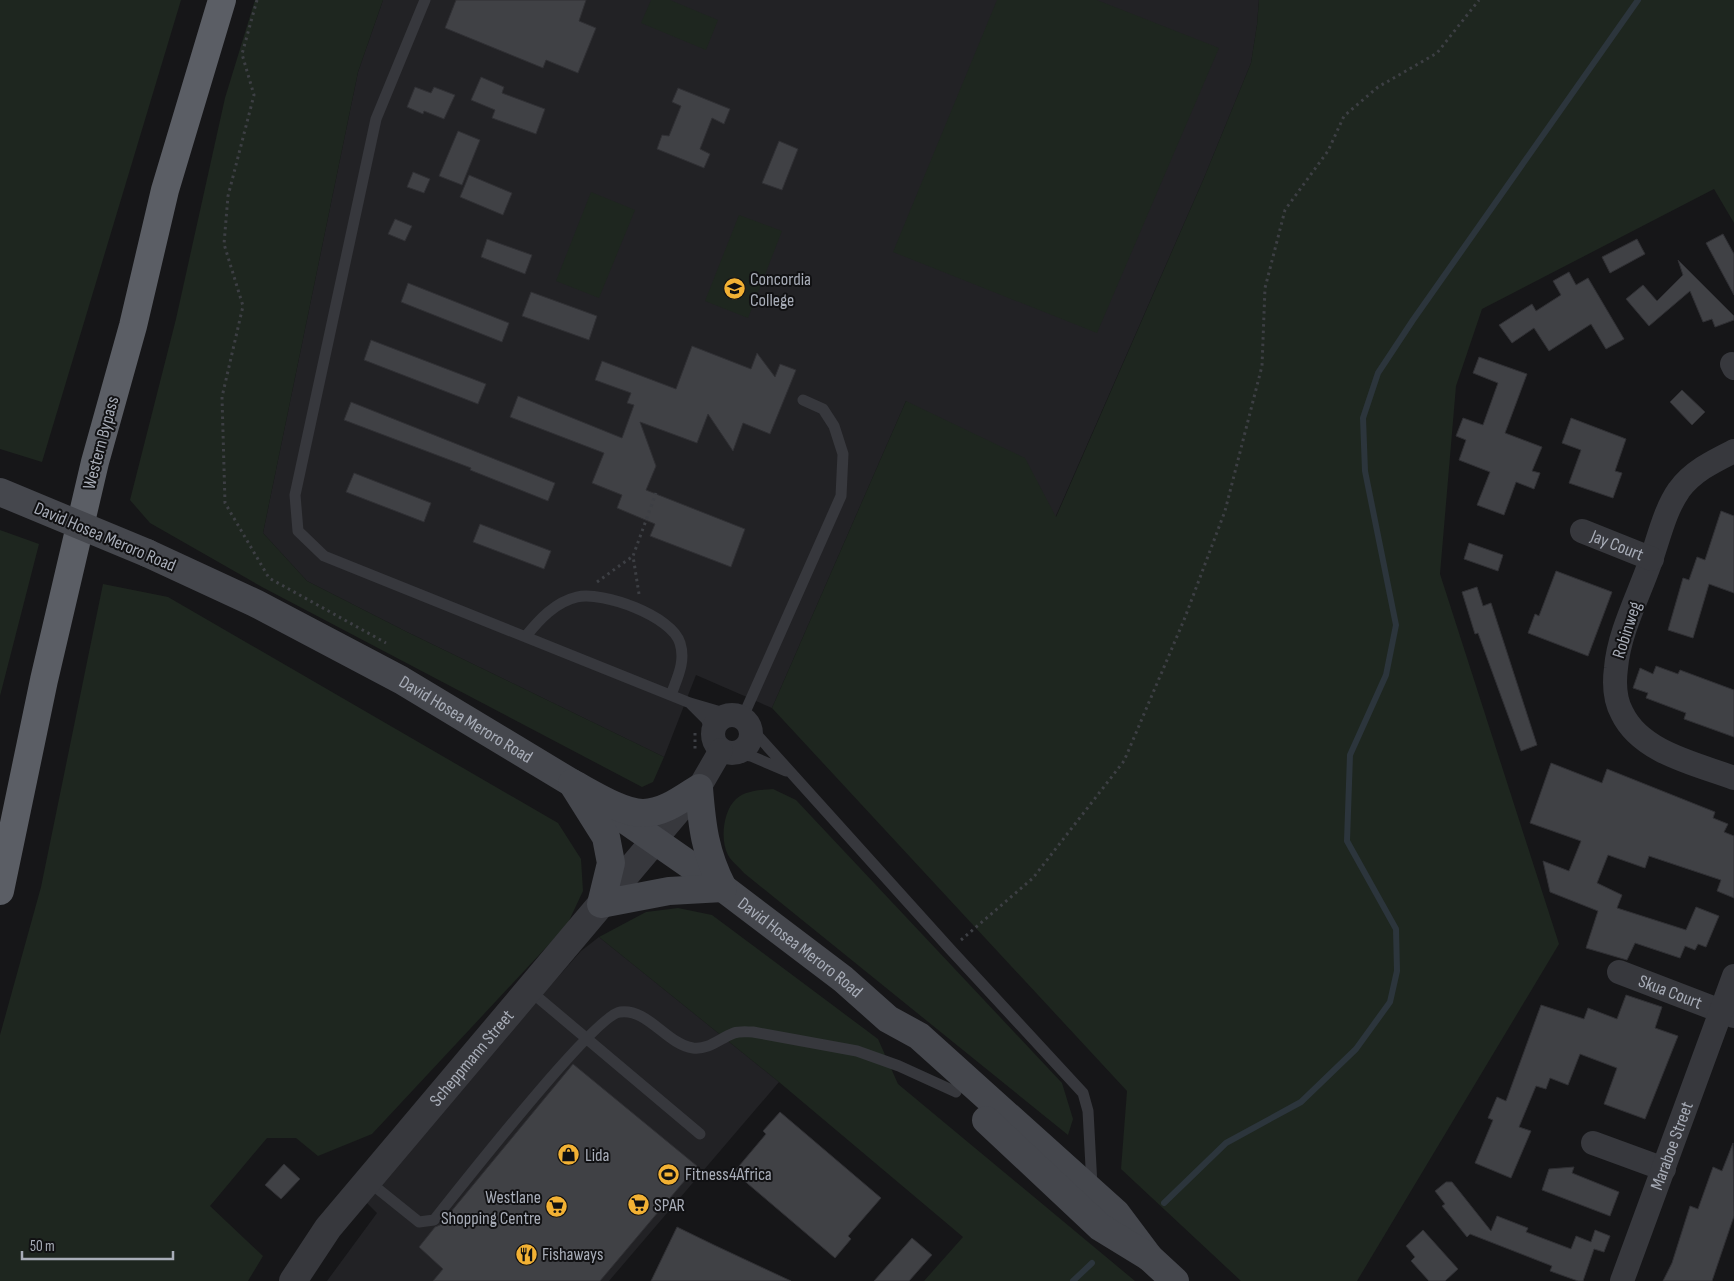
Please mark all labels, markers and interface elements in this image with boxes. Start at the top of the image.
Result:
place label: Concordia College [750,269,811,311]
school or university icon: Concordia College [722,277,746,301]
street label: Western Bypass [79,394,123,492]
street label: David Hosea Meroro Road [31,498,179,576]
street label: Jay Court [1587,525,1647,565]
street label: Robinweg [1608,599,1646,661]
street label: David Hosea Meroro Road [396,671,537,767]
street label: David Hosea Meroro Road [734,893,867,1002]
street label: Skua Court [1636,970,1706,1014]
street label: Scheppmann Street [425,1005,518,1110]
street label: Maraboe Street [1646,1098,1698,1193]
shop icon: Lida [557,1143,581,1167]
place label: Lida [585,1145,610,1166]
sports icon: Fitness4Africa [657,1162,681,1186]
place label: Fitness4Africa [685,1164,772,1185]
place label: Westlane Shopping Centre [441,1187,541,1229]
supermarket icon: SPAR [626,1193,650,1217]
supermarket icon: Westlane Shopping Centre [545,1195,569,1219]
place label: SPAR [654,1195,685,1216]
scale bar [22,1228,174,1260]
text: 50 m [30,1237,55,1256]
restaurant icon: Fishaways [514,1242,538,1266]
place label: Fishaways [542,1244,604,1265]

